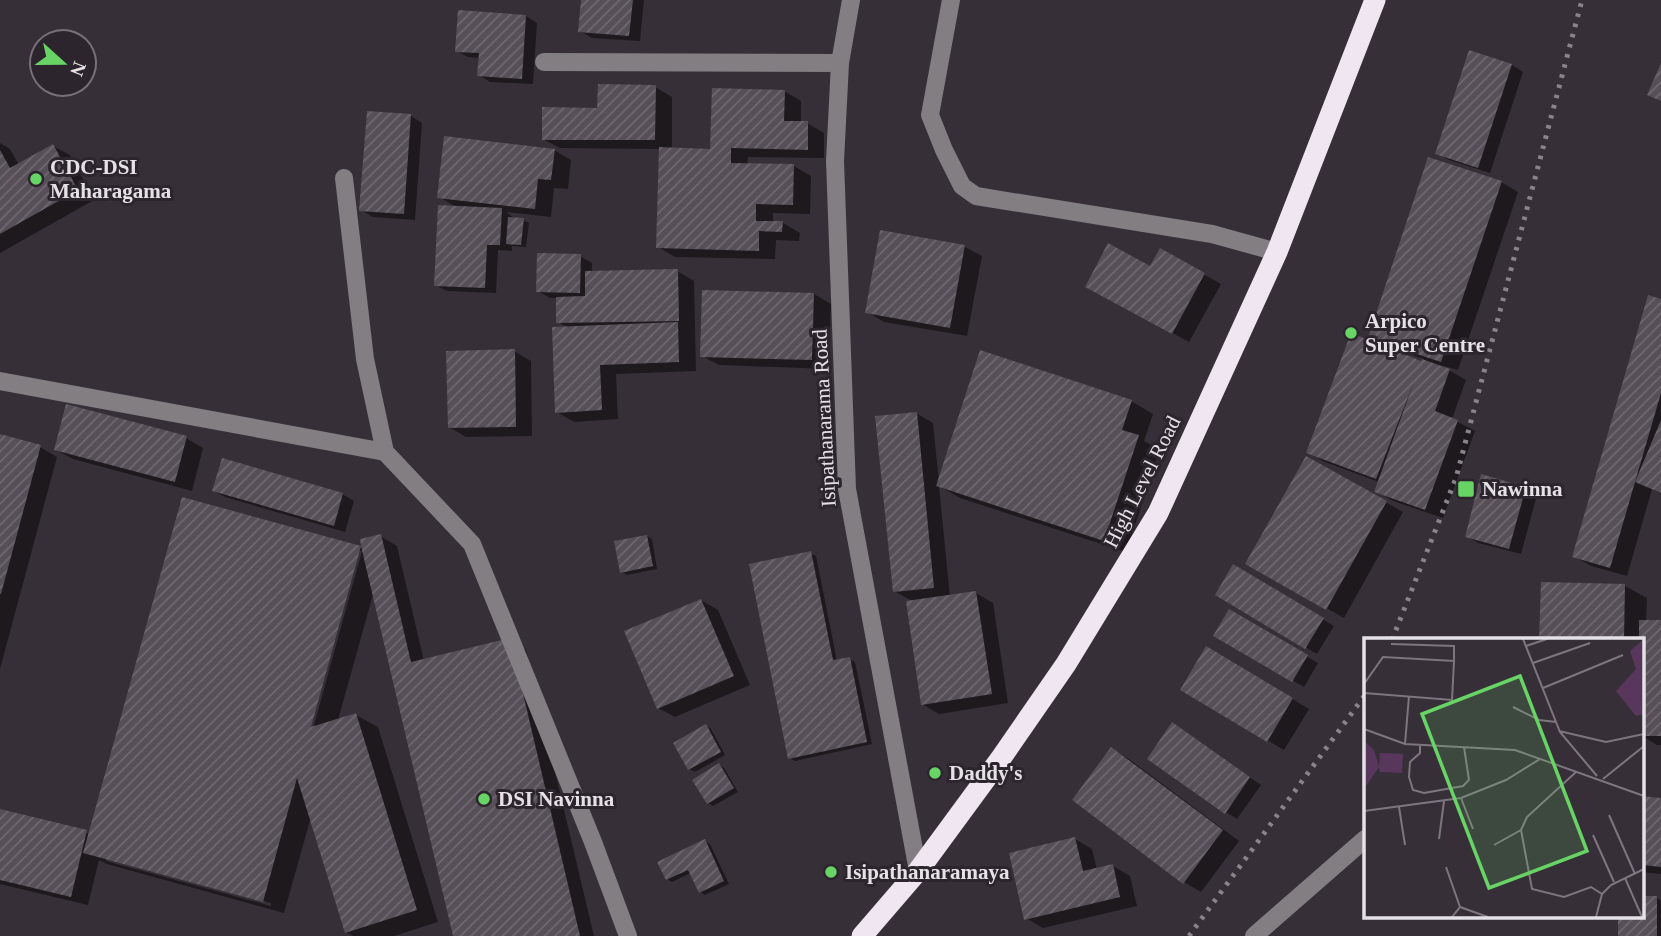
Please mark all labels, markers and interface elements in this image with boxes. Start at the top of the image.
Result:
north arrow [28,28,98,98]
text: N [66,59,91,79]
place label: CDC-DSI Maharagama [50,155,172,203]
marker: CDC-DSI Maharagama [28,171,44,187]
place label: Arpico Super Centre [1365,309,1485,357]
marker: Arpico Super Centre [1343,325,1359,341]
street label: Isipathanarama Road [807,328,841,507]
street label: High Level Road [1098,412,1186,552]
place label: Nawinna [1482,477,1563,501]
marker: Nawinna [1456,479,1476,499]
inset map [1364,638,1644,918]
place label: Daddy's [949,761,1023,785]
marker: Daddy's [927,765,943,781]
place label: DSI Navinna [498,787,615,811]
marker: DSI Navinna [476,791,492,807]
place label: Isipathanaramaya [845,860,1010,884]
marker: Isipathanaramaya [823,864,839,880]

